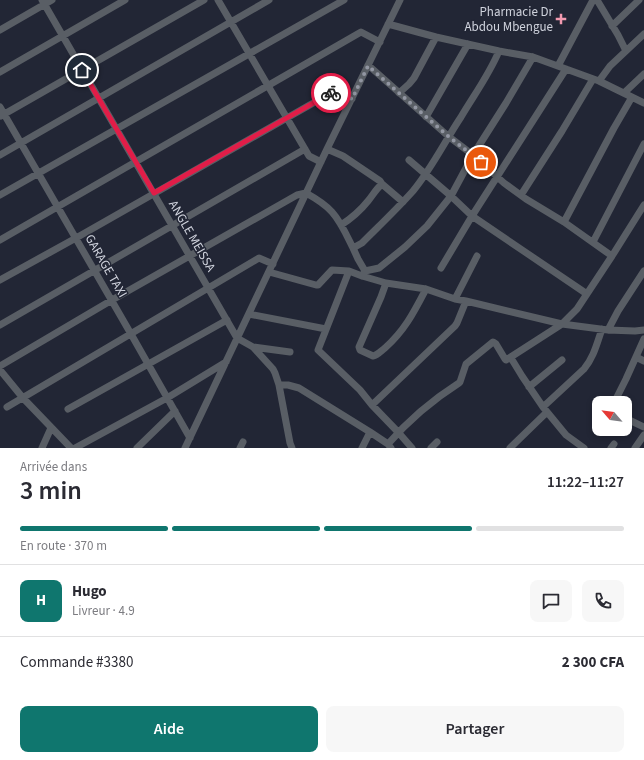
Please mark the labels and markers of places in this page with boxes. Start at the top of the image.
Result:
place label: Pharmacie Dr Abdou Mbengue [465,3,553,36]
marker: Pharmacie Dr Abdou Mbengue [556,14,566,24]
pin [65,53,99,87]
pin [464,145,498,179]

